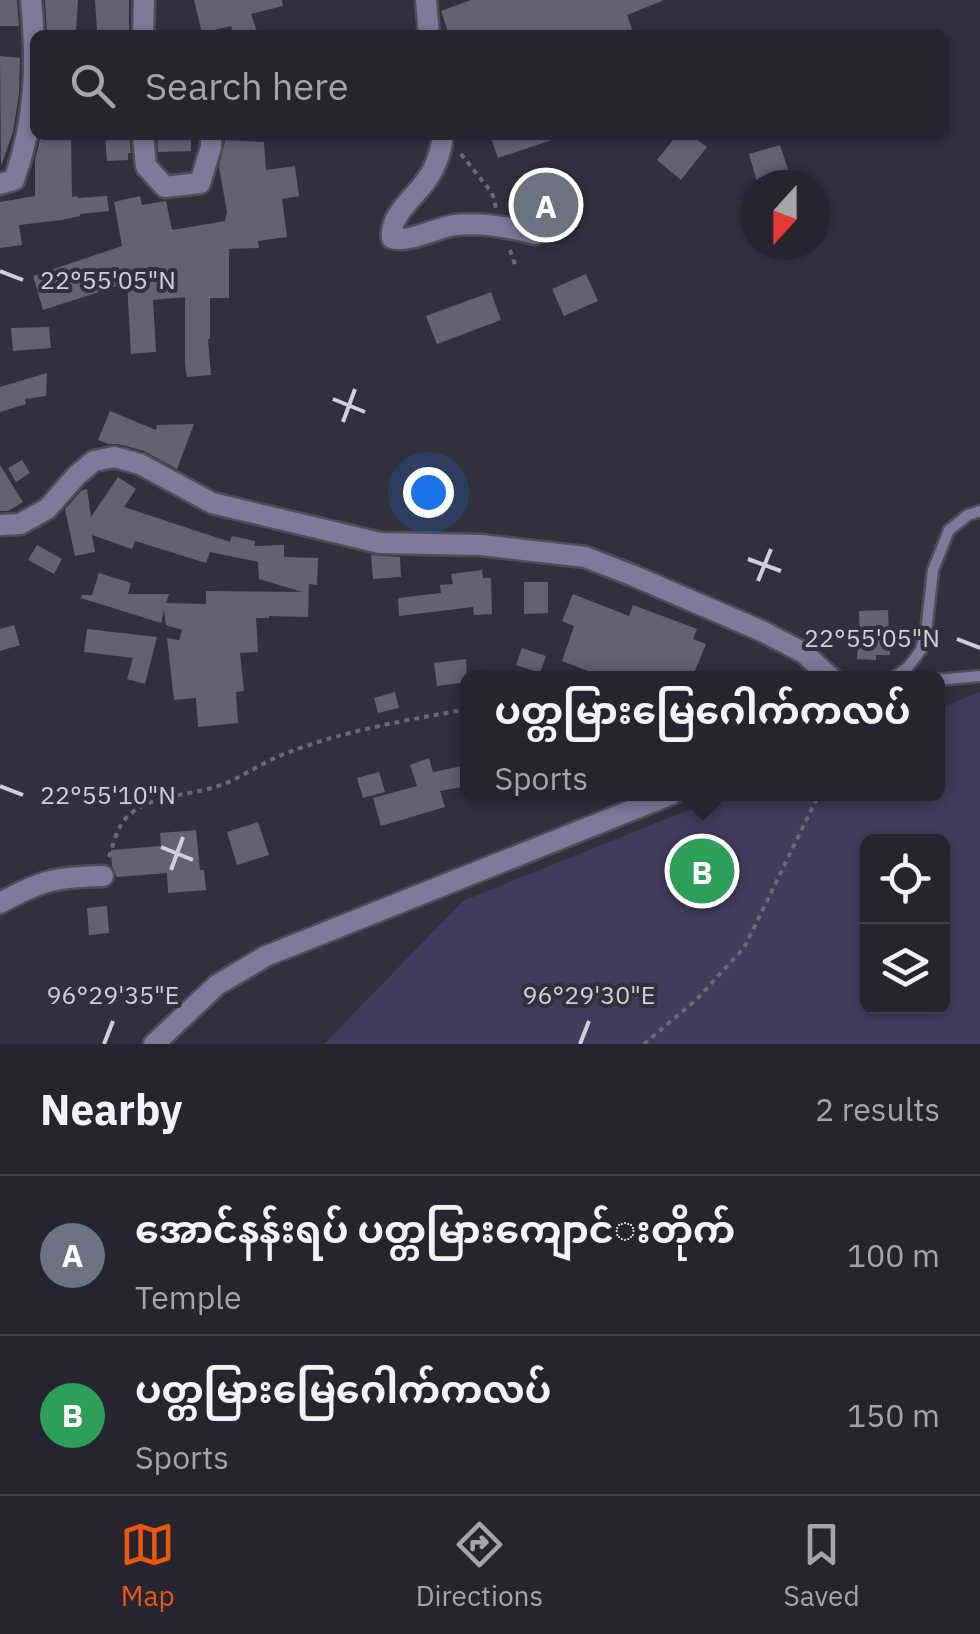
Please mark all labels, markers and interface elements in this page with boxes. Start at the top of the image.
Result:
search box [30,30,950,140]
icon: search [65,58,120,113]
text: Search here [145,61,349,110]
pin: A [514,168,578,242]
north arrow [740,170,830,260]
text: 22°55'05"N [40,263,176,296]
your location [403,467,454,518]
text: 22°55'05"N [804,621,940,654]
popup [460,671,945,801]
text: ပတ္တမြားမြေဂေါက်ကလပ် [494,685,911,734]
text: Sports [494,757,588,799]
text: 22°55'10"N [40,778,176,811]
pin: B [670,834,734,908]
map controls [860,834,950,1014]
button: locate [860,834,950,924]
button: layers [860,924,950,1014]
text: 96°29'35"E [47,978,179,1011]
text: 96°29'30"E [523,978,655,1011]
text: Nearby [40,1082,182,1137]
text: 2 results [815,1088,940,1130]
text: အောင်နန်းရပ် ပတ္တမြား‌ကျောင်‌းတိုက် [135,1204,735,1253]
text: A [62,1234,83,1276]
text: 100 m [847,1234,940,1276]
text: Temple [135,1276,242,1318]
text: ပတ္တမြားမြေဂေါက်ကလပ် [135,1364,551,1413]
text: B [62,1394,83,1436]
text: 150 m [847,1394,940,1436]
text: Sports [135,1436,229,1478]
tab: Map [120,1517,175,1614]
tab: Directions [416,1517,543,1614]
tab: Saved [784,1517,860,1614]

